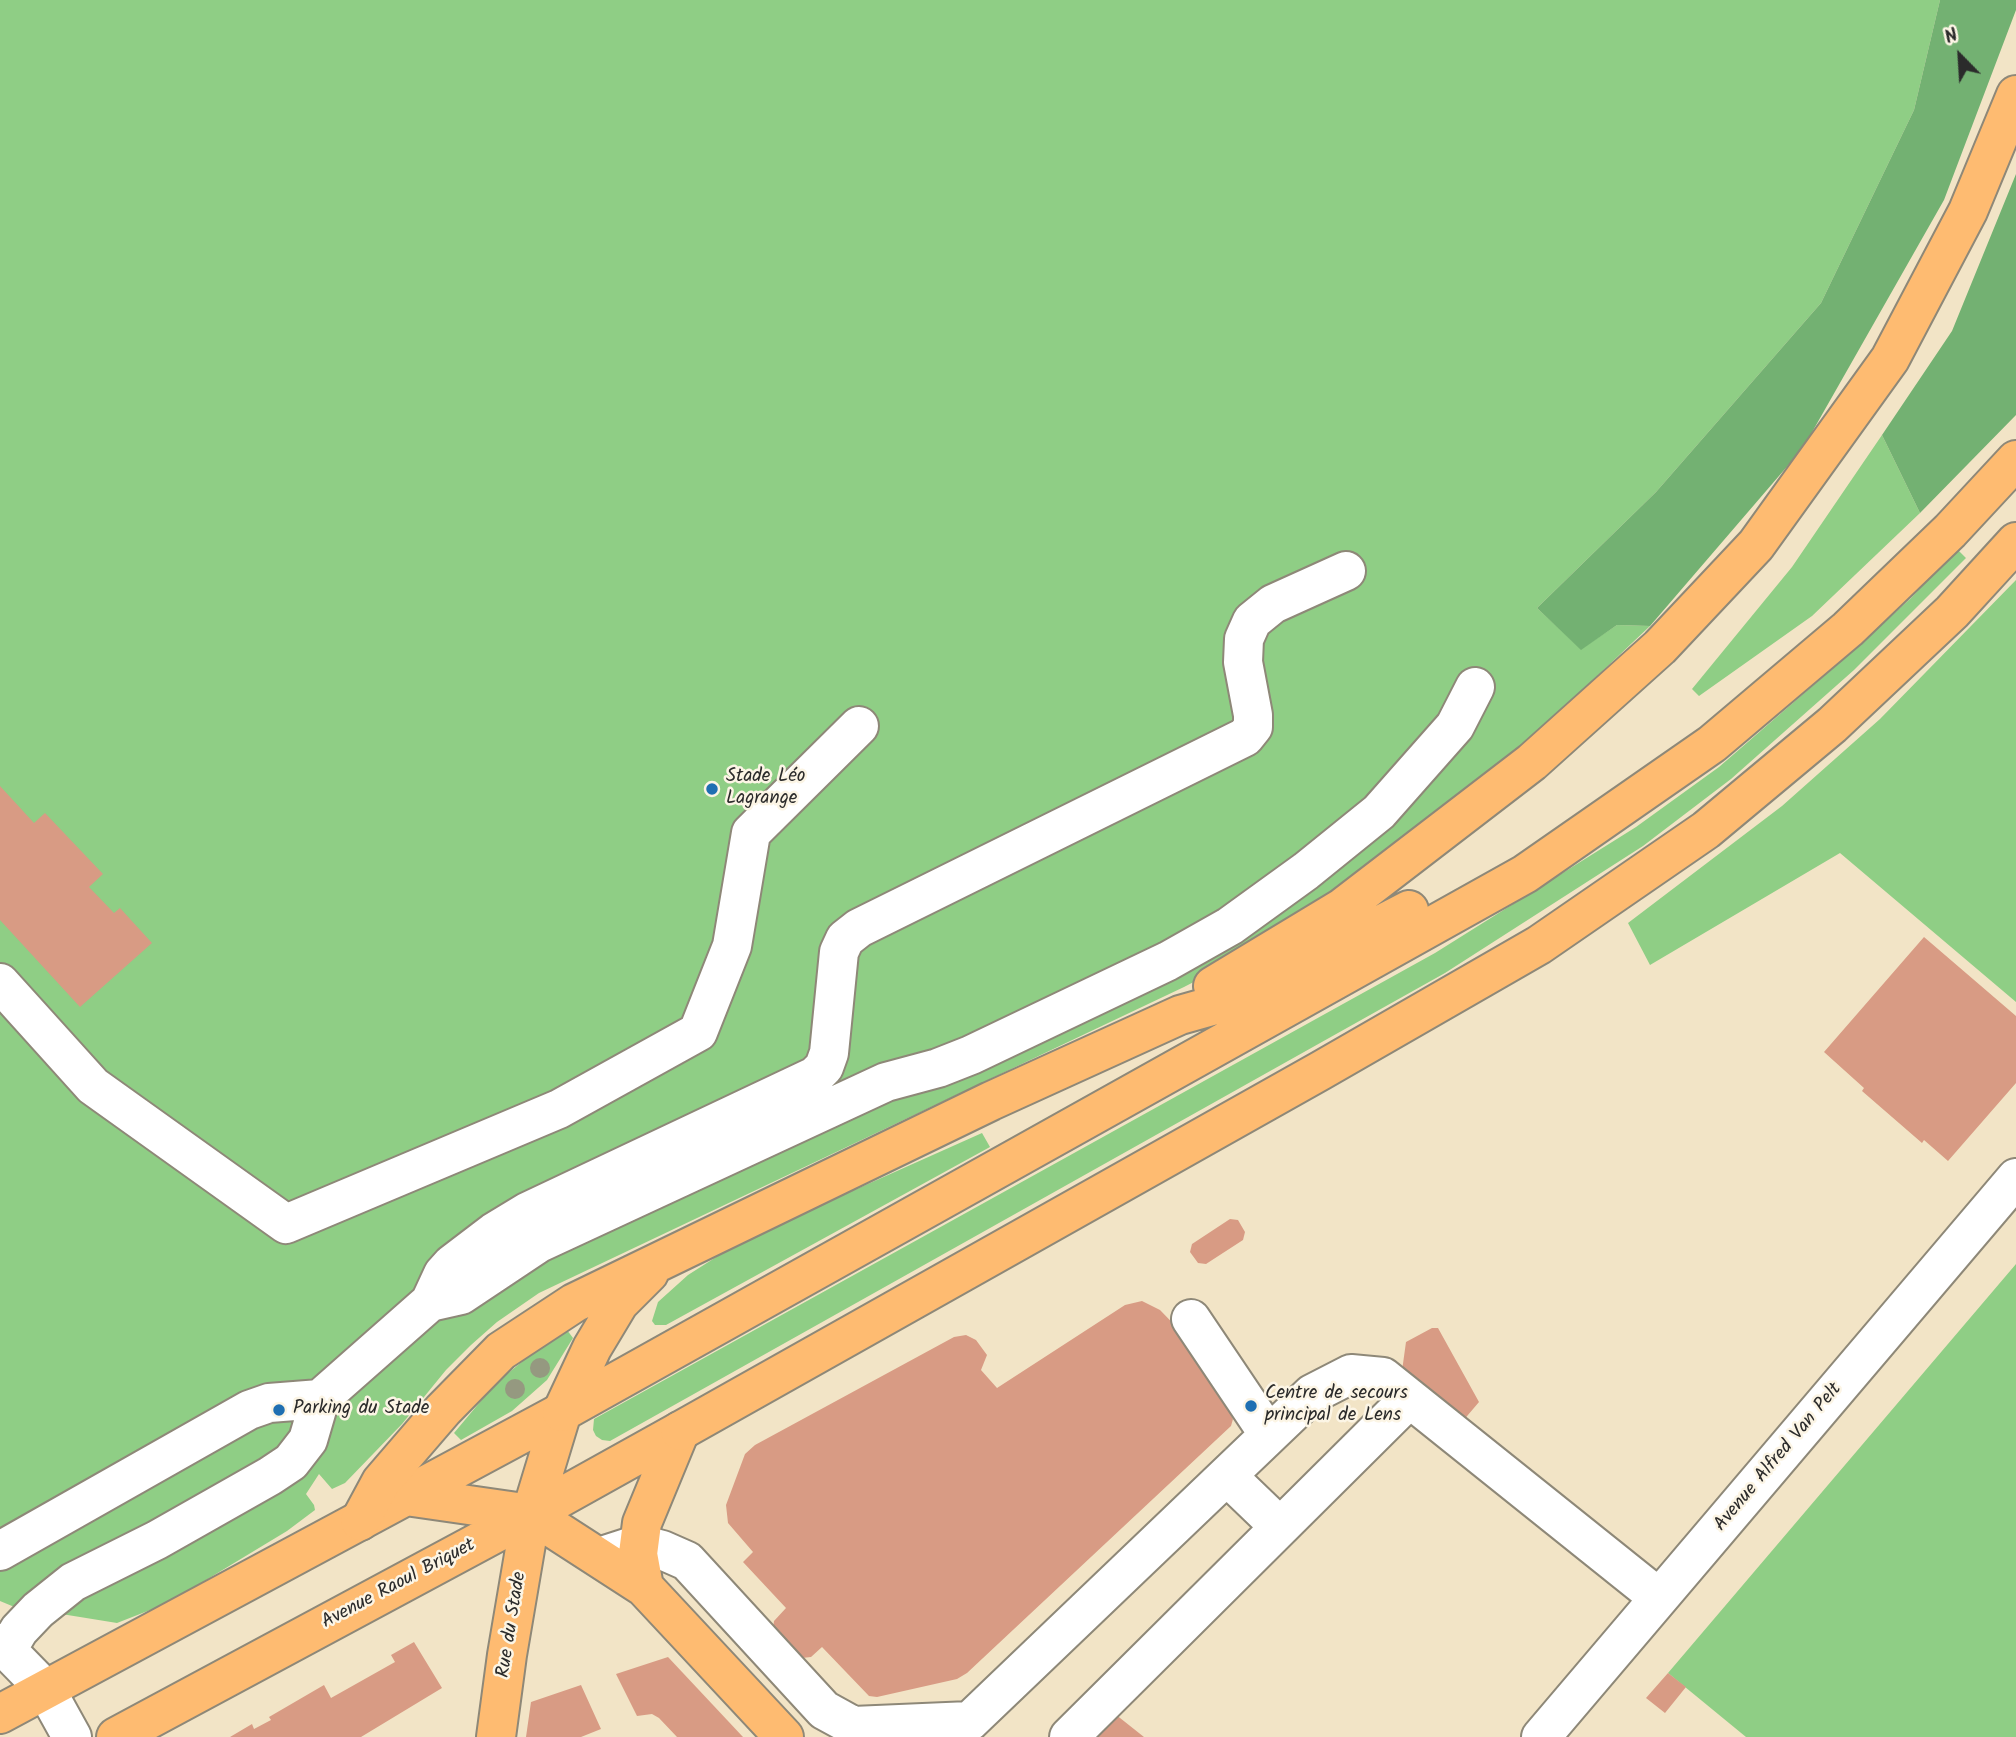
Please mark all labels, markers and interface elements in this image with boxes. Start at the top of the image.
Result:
north arrow [1925,21,1995,91]
text: N [1940,21,1963,53]
place label: Stade Léo Lagrange [726,767,805,811]
marker: Stade Léo Lagrange [704,781,720,797]
street label: Avenue Alfred Van Pelt [1710,1379,1848,1537]
place label: Centre de secours principal de Lens [1265,1384,1408,1428]
marker: Centre de secours principal de Lens [1243,1398,1259,1414]
place label: Parking du Stade [293,1399,429,1421]
marker: Parking du Stade [271,1402,287,1418]
street label: Avenue Raoul Briquet [318,1535,480,1635]
street label: Rue du Stade [493,1570,533,1680]

